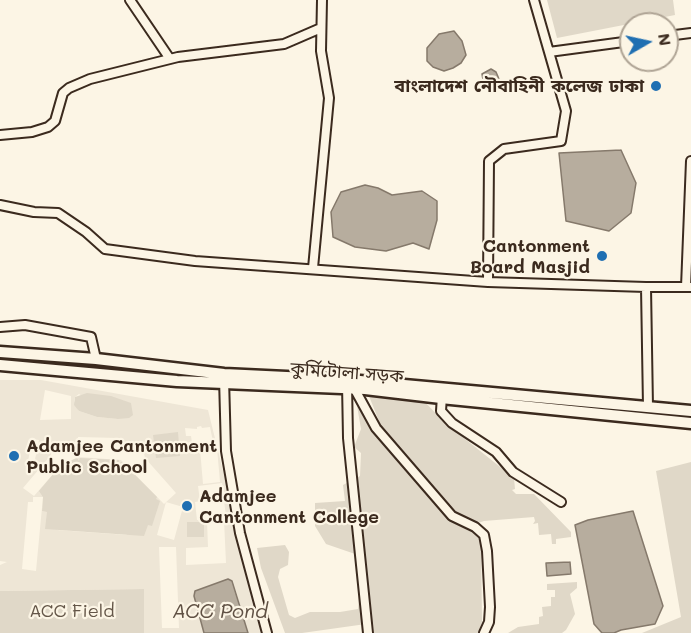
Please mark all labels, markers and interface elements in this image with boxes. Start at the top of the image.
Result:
north arrow [619,12,679,72]
text: N [654,32,677,47]
place label: বাংলাদেশ নৌবাহিনী কলেজ ঢাকা [394,75,644,97]
marker: বাংলাদেশ নৌবাহিনী কলেজ ঢাকা [649,79,663,93]
place label: Cantonment Board Masjid [470,235,590,278]
marker: Cantonment Board Masjid [595,249,609,263]
street label: কুর্মিটোলা সড়ক [290,358,404,388]
place label: Adamjee Cantonment Public School [26,435,217,478]
marker: Adamjee Cantonment Public School [7,449,21,463]
place label: Adamjee Cantonment College [199,485,379,528]
marker: Adamjee Cantonment College [180,499,194,513]
park label: ACC Field [29,600,115,622]
water label: ACC Pond [172,600,268,624]

